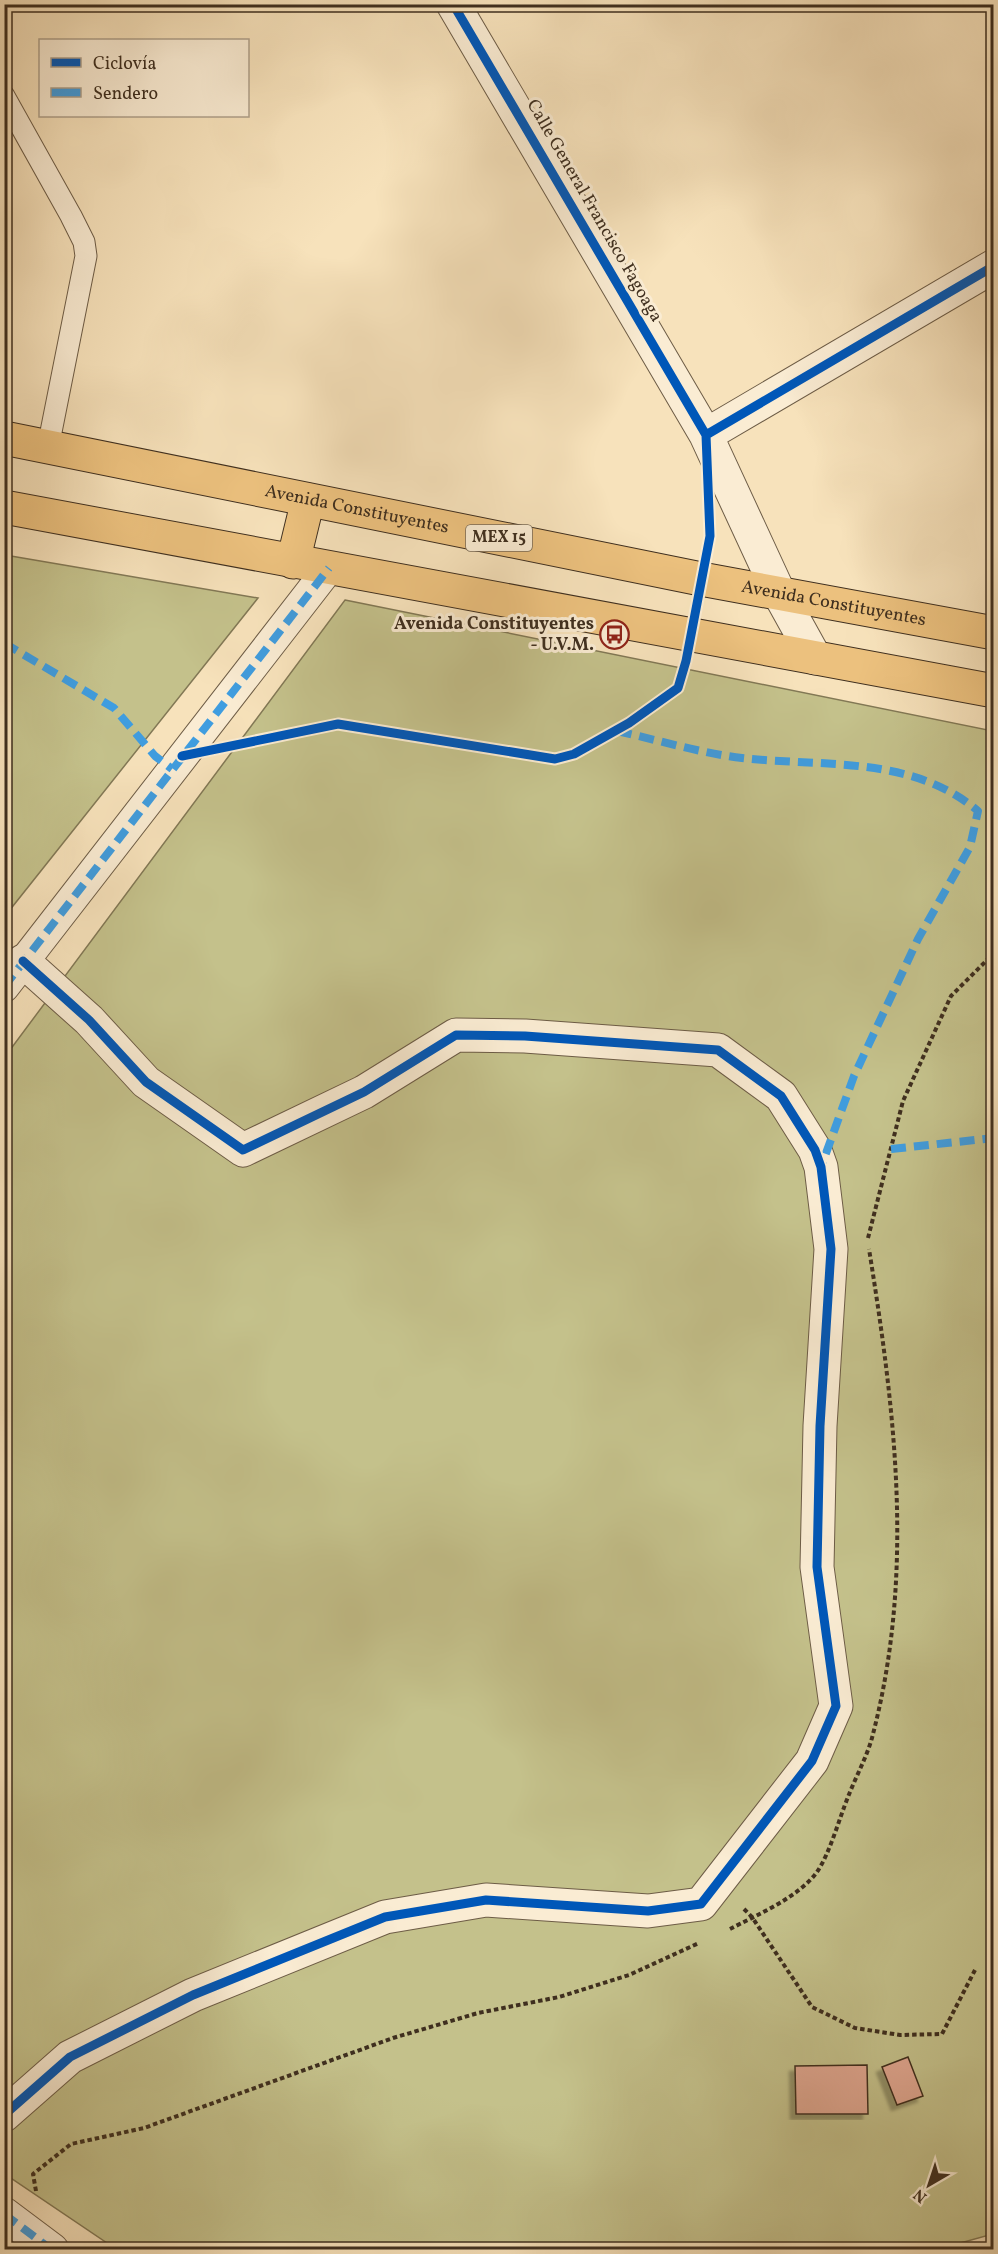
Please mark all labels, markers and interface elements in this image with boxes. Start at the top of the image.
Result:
legend [39,39,249,117]
text: Ciclovía [93,52,156,77]
text: Sendero [93,82,158,107]
street label: Calle General Francisco Fagoaga [520,95,668,327]
street label: Avenida Constituyentes [263,479,451,540]
road number: MEX 15 [466,525,532,551]
street label: Avenida Constituyentes [739,574,928,633]
place label: Avenida Constituyentes - U.V.M. [394,612,594,658]
bus stop icon: Avenida Constituyentes - U.V.M. [599,618,631,650]
north arrow [899,2155,959,2215]
text: N [909,2183,932,2207]

